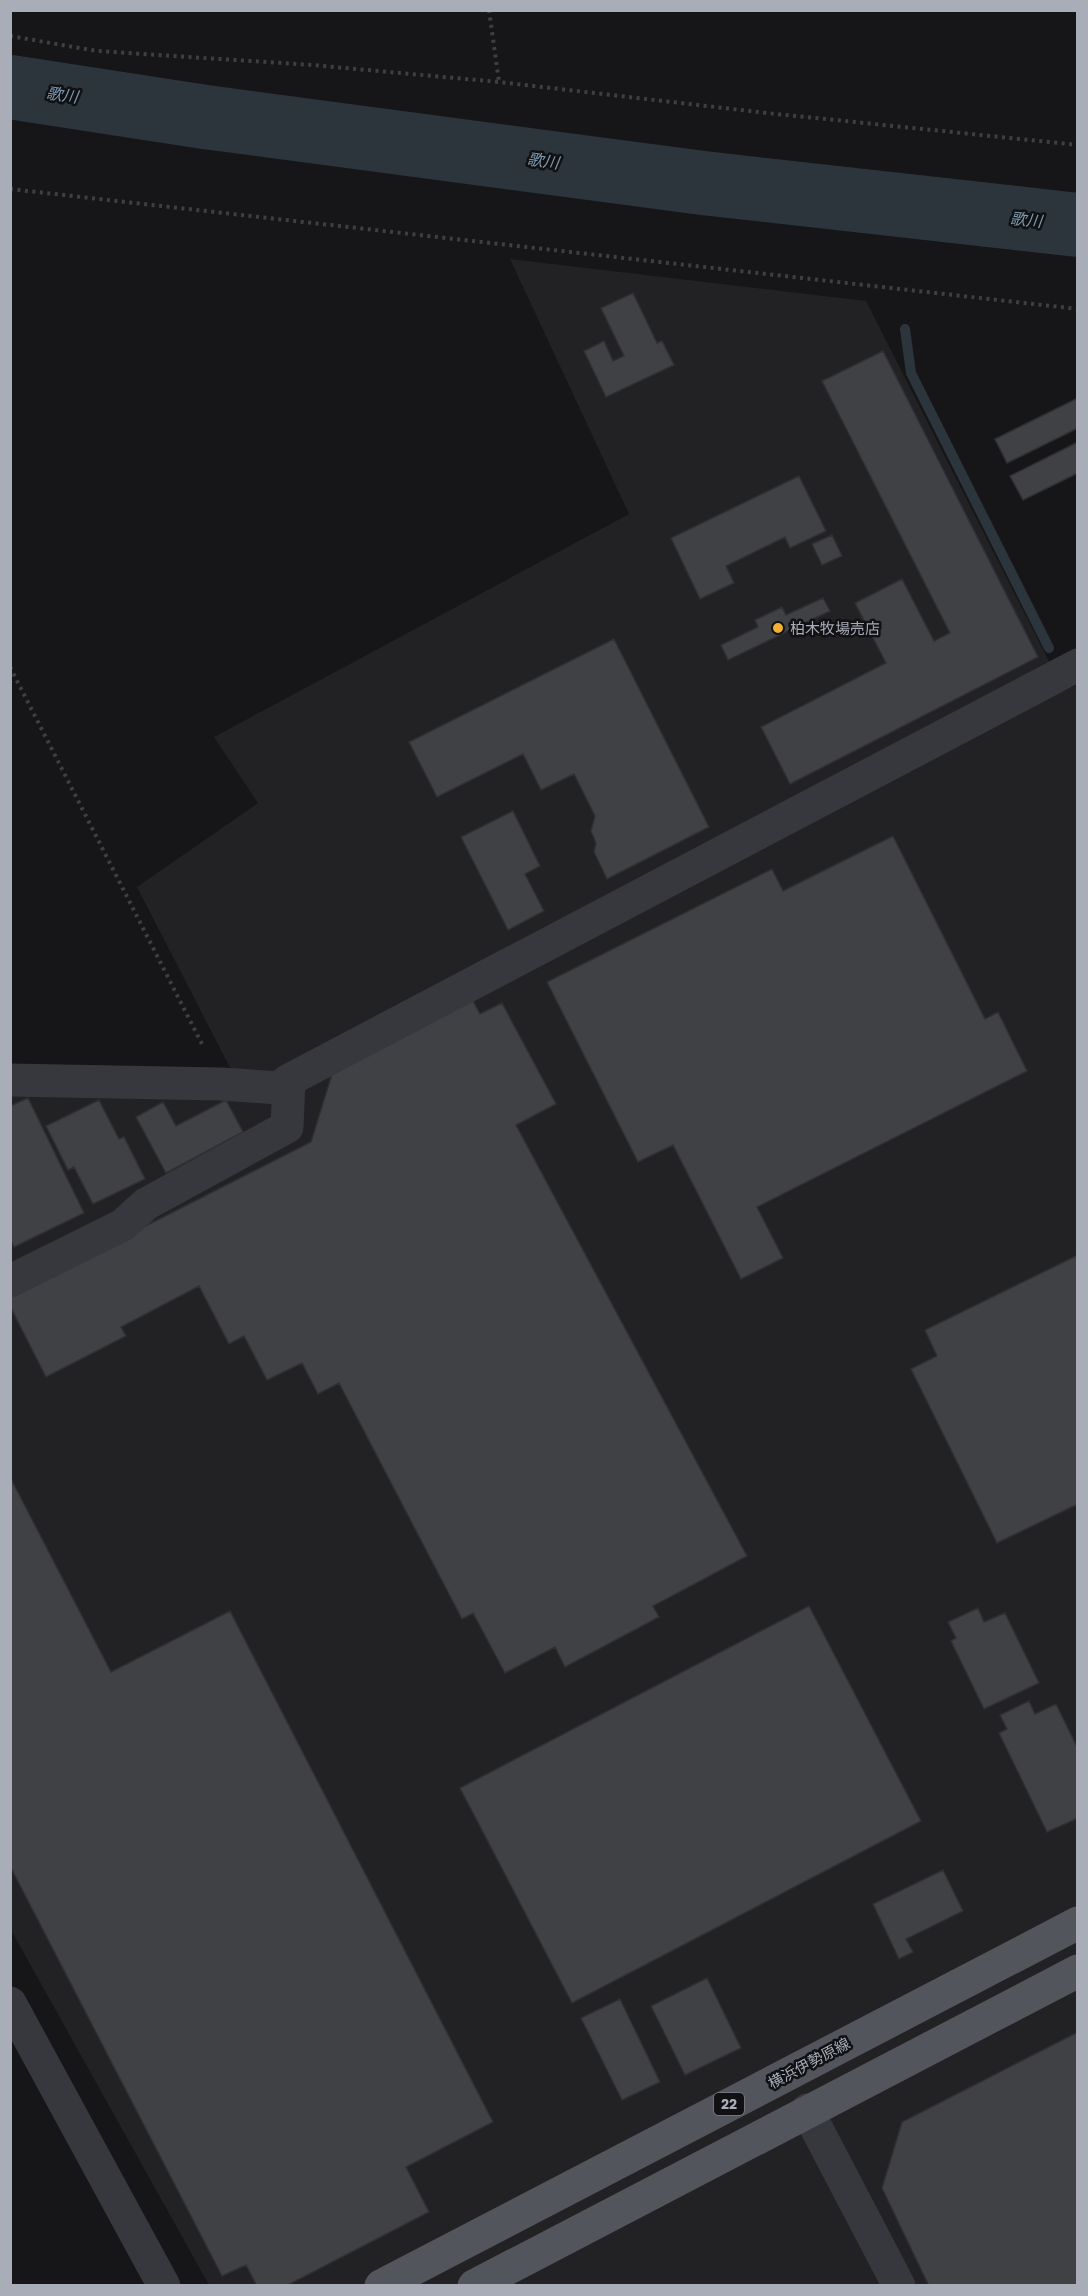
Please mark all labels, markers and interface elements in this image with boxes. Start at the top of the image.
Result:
water label: 歌川 [45,81,81,109]
water label: 歌川 [526,147,562,175]
water label: 歌川 [1009,207,1045,233]
place label: 柏木牧場売店 [790,618,880,639]
marker: 柏木牧場売店 [771,621,785,635]
street label: 横浜伊勢原線 [764,2033,854,2093]
road number: 22 [714,2093,744,2115]

